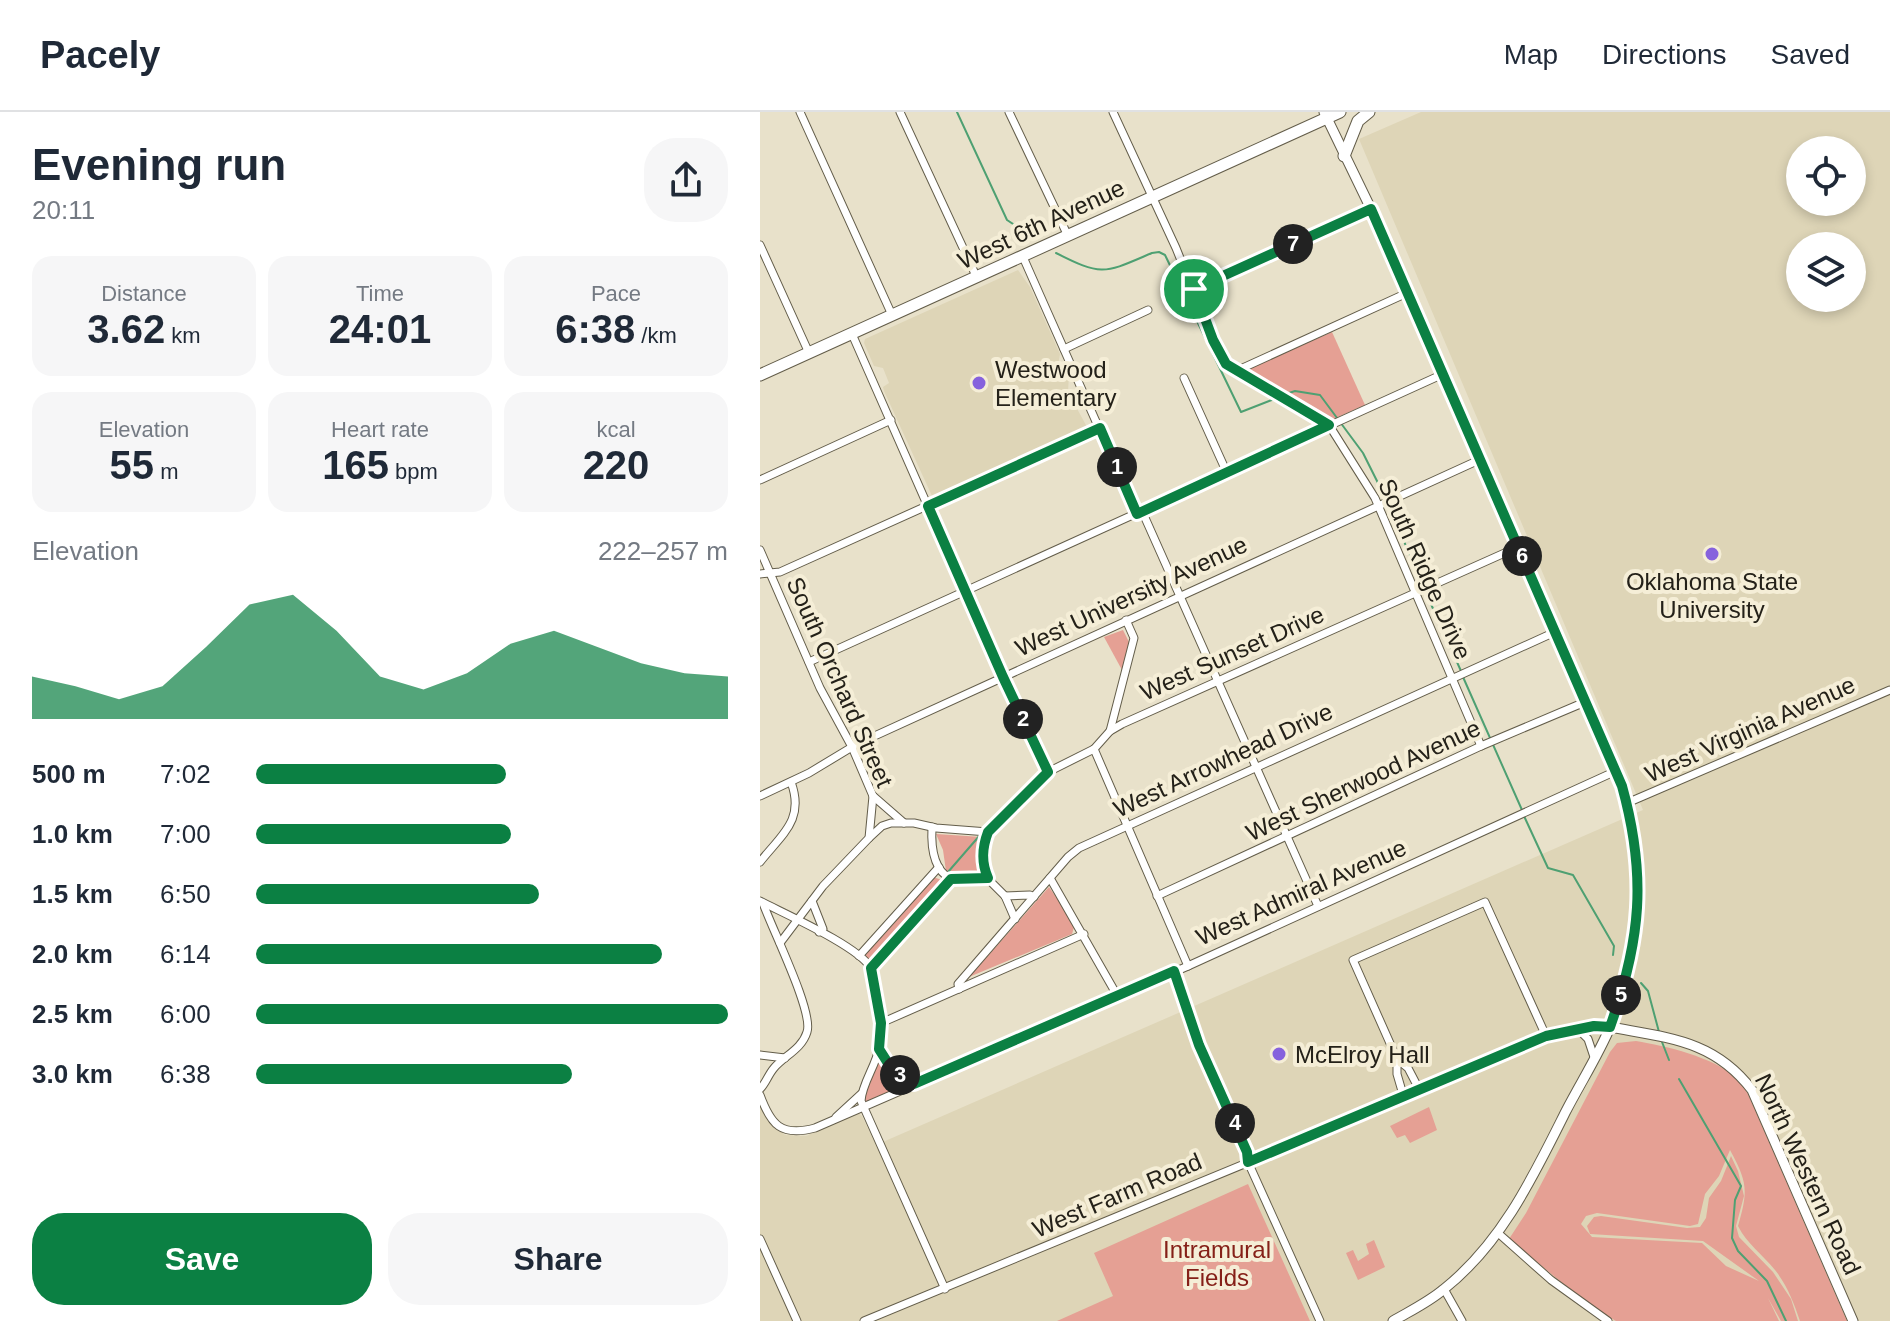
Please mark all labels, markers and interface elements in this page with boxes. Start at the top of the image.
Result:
text: Pacely [40,34,160,76]
text: Map [1504,39,1558,70]
text: Directions [1602,39,1727,70]
text: Saved [1771,39,1850,70]
map controls [1786,136,1866,312]
button: locate [1786,136,1866,216]
button: share [644,138,728,222]
text: Evening run [32,140,286,189]
street label: West 6th Avenue [953,174,1129,274]
text: 20:11 [32,195,95,225]
pin: 7 [1273,224,1313,264]
text: 7 [1287,231,1299,256]
button: layers [1786,232,1866,312]
pin [1160,255,1228,323]
icon: arrive [1172,267,1216,311]
text: Distance [101,281,187,306]
text: Time [356,281,404,306]
text: Pace [591,281,641,306]
text: 3.62 [87,307,165,351]
text: 24:01 [329,307,431,351]
text: 6:38 [555,307,635,351]
text: km [165,323,201,348]
text: /km [635,323,677,348]
place label: Westwood Elementary [995,356,1116,411]
marker: Westwood Elementary [970,374,988,392]
text: Elevation [99,417,189,442]
text: Heart rate [331,417,429,442]
text: kcal [596,417,636,442]
text: 55 [110,443,154,487]
text: 165 [322,443,389,487]
text: 220 [583,443,649,487]
pin: 1 [1097,447,1137,487]
text: 1 [1111,454,1123,479]
text: m [154,459,178,484]
text: bpm [389,459,438,484]
street label: South Ridge Drive [1373,475,1477,663]
street label: West University Avenue [1011,530,1251,662]
text: Elevation [32,536,139,566]
text: 222–257 m [598,536,728,566]
pin: 6 [1502,536,1542,576]
text: 6 [1516,543,1528,568]
marker: Oklahoma State University [1703,545,1721,563]
place label: Oklahoma State University [1626,568,1798,623]
street label: South Orchard Street [782,573,899,791]
street label: West Sunset Drive [1136,600,1328,706]
street label: West Virginia Avenue [1641,671,1859,787]
street label: West Arrowhead Drive [1109,697,1337,823]
pin: 2 [1003,699,1043,739]
text: 2 [1017,706,1029,731]
street label: West Sherwood Avenue [1242,714,1484,846]
text: 500 m [32,759,106,789]
text: 7:02 [160,759,211,789]
text: 1.0 km [32,819,113,849]
text: 7:00 [160,819,211,849]
street label: West Admiral Avenue [1192,833,1410,951]
text: 1.5 km [32,879,113,909]
text: 6:50 [160,879,211,909]
text: 2.0 km [32,939,113,969]
text: 6:14 [160,939,211,969]
pin: 5 [1601,975,1641,1015]
text: 5 [1615,982,1627,1007]
text: 2.5 km [32,999,113,1029]
text: 6:00 [160,999,211,1029]
place label: McElroy Hall [1295,1041,1430,1068]
marker: McElroy Hall [1270,1045,1288,1063]
pin: 3 [880,1055,920,1095]
text: 3.0 km [32,1059,113,1089]
text: 6:38 [160,1059,211,1089]
text: 3 [894,1062,906,1087]
street label: North Western Road [1750,1069,1866,1279]
pin: 4 [1215,1103,1255,1143]
text: 4 [1229,1110,1241,1135]
street label: West Farm Road [1028,1147,1206,1243]
button: Save [32,1213,372,1305]
button: Share [388,1213,728,1305]
park label: Intramural Fields [1163,1236,1271,1291]

